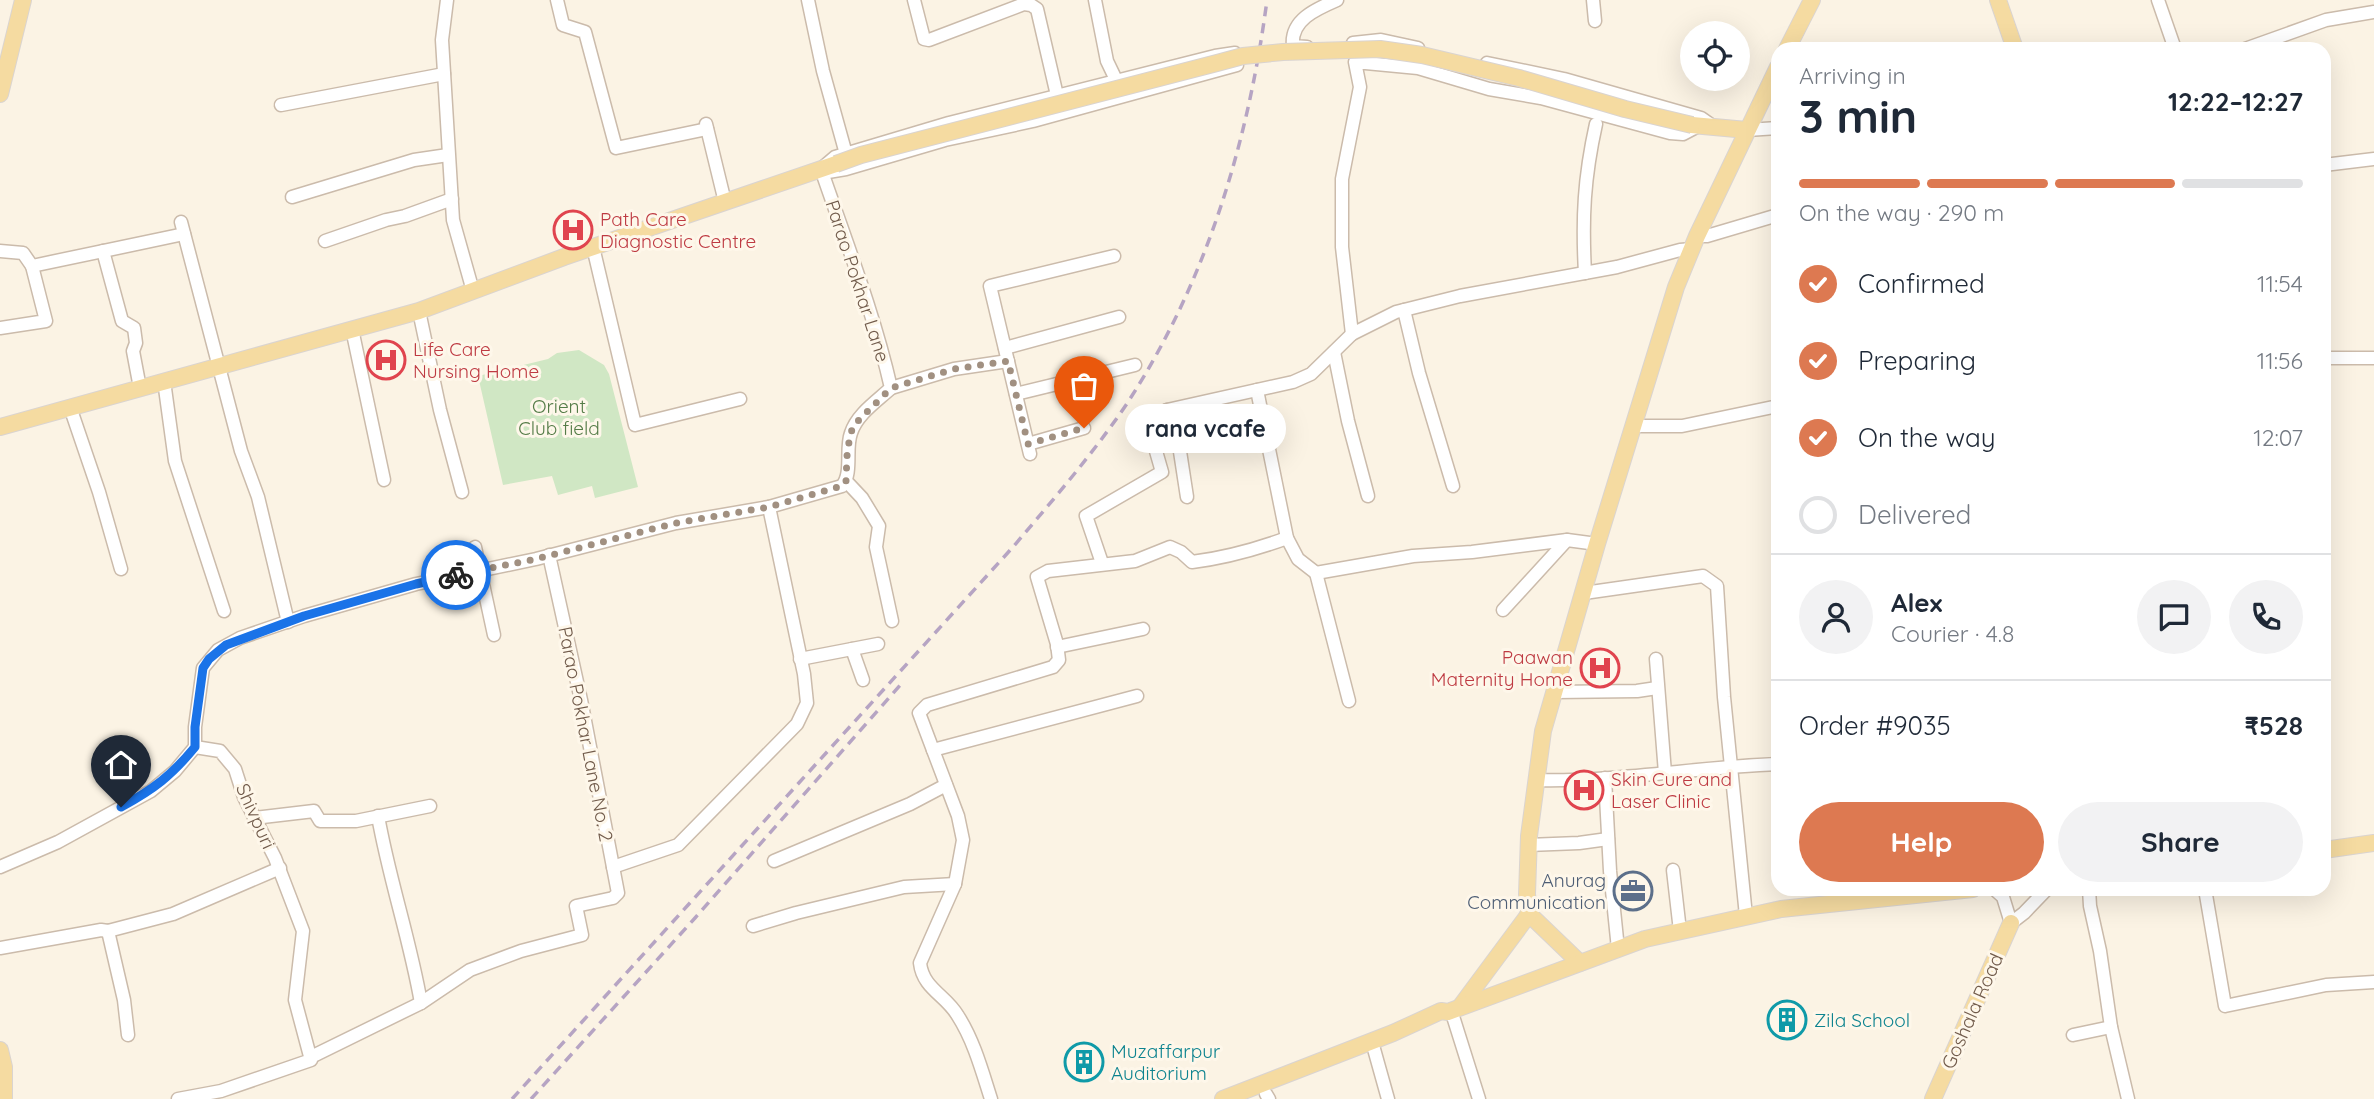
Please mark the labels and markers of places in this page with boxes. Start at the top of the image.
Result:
place label: Path Care Diagnostic Centre [600,207,756,253]
hospital icon: Path Care Diagnostic Centre [552,209,594,251]
place label: Life Care Nursing Home [413,337,539,383]
hospital icon: Life Care Nursing Home [365,339,407,381]
pin [1054,356,1114,428]
callout: rana vcafe [1126,404,1287,452]
place label: Paawan Maternity Home [1431,645,1573,691]
hospital icon: Paawan Maternity Home [1579,647,1621,689]
pin [91,735,151,807]
place label: Skin Cure and Laser Clinic [1611,767,1732,813]
hospital icon: Skin Cure and Laser Clinic [1563,769,1605,811]
place label: Anurag Communication [1467,868,1606,914]
office icon: Anurag Communication [1612,870,1654,912]
building icon: Zila School [1766,999,1808,1041]
place label: Zila School [1814,1008,1910,1032]
place label: Muzaffarpur Auditorium [1111,1039,1221,1085]
building icon: Muzaffarpur Auditorium [1063,1041,1105,1083]

